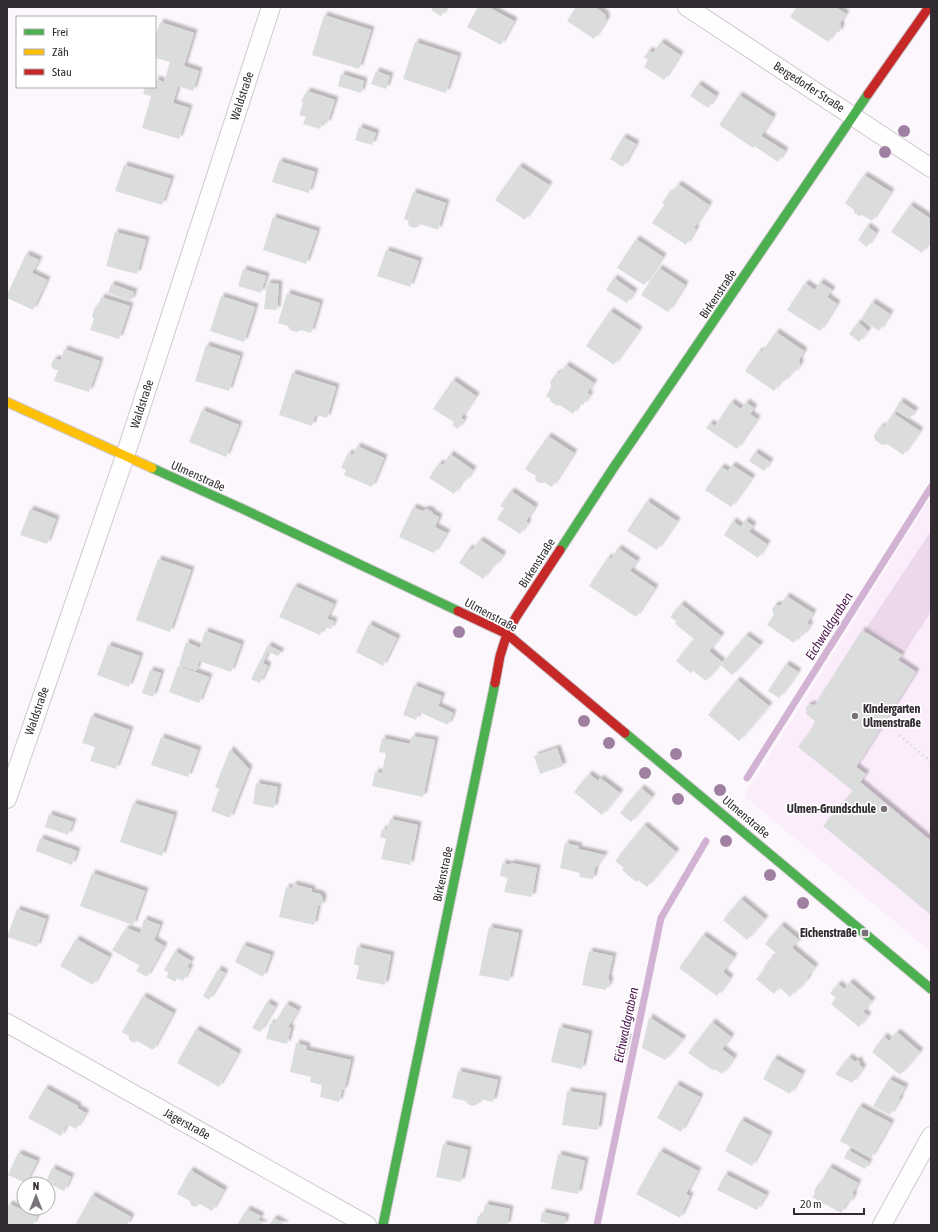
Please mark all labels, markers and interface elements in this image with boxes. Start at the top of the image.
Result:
legend [16,16,156,88]
text: Frei [52,25,68,39]
text: Zäh [52,45,69,59]
street label: Bergedorfer Straße [771,59,847,115]
text: Stau [52,65,72,79]
street label: Waldstraße [228,70,256,122]
street label: Birkenstraße [697,267,739,321]
street label: Waldstraße [128,378,156,430]
street label: Ulmenstraße [169,458,227,494]
street label: Birkenstraße [516,536,558,590]
water label: Eichwaldgraben [802,589,856,663]
street label: Ulmenstraße [462,595,520,635]
street label: Waldstraße [22,685,52,737]
place label: Kindergarten Ulmenstraße [863,702,921,730]
marker: Kindergarten Ulmenstraße [850,711,860,721]
street label: Ulmenstraße [719,793,773,841]
place label: Ulmen-Grundschule [787,802,877,816]
marker: Ulmen-Grundschule [879,804,889,814]
street label: Birkenstraße [430,845,456,903]
place label: Eichenstraße [800,926,858,940]
marker: Eichenstraße [860,928,870,938]
water label: Eichwaldgraben [611,985,641,1064]
street label: Jägerstraße [161,1106,213,1142]
north arrow [16,1176,56,1216]
text: N [33,1180,39,1192]
scale bar [794,1190,864,1216]
text: 20 m [800,1197,822,1211]

